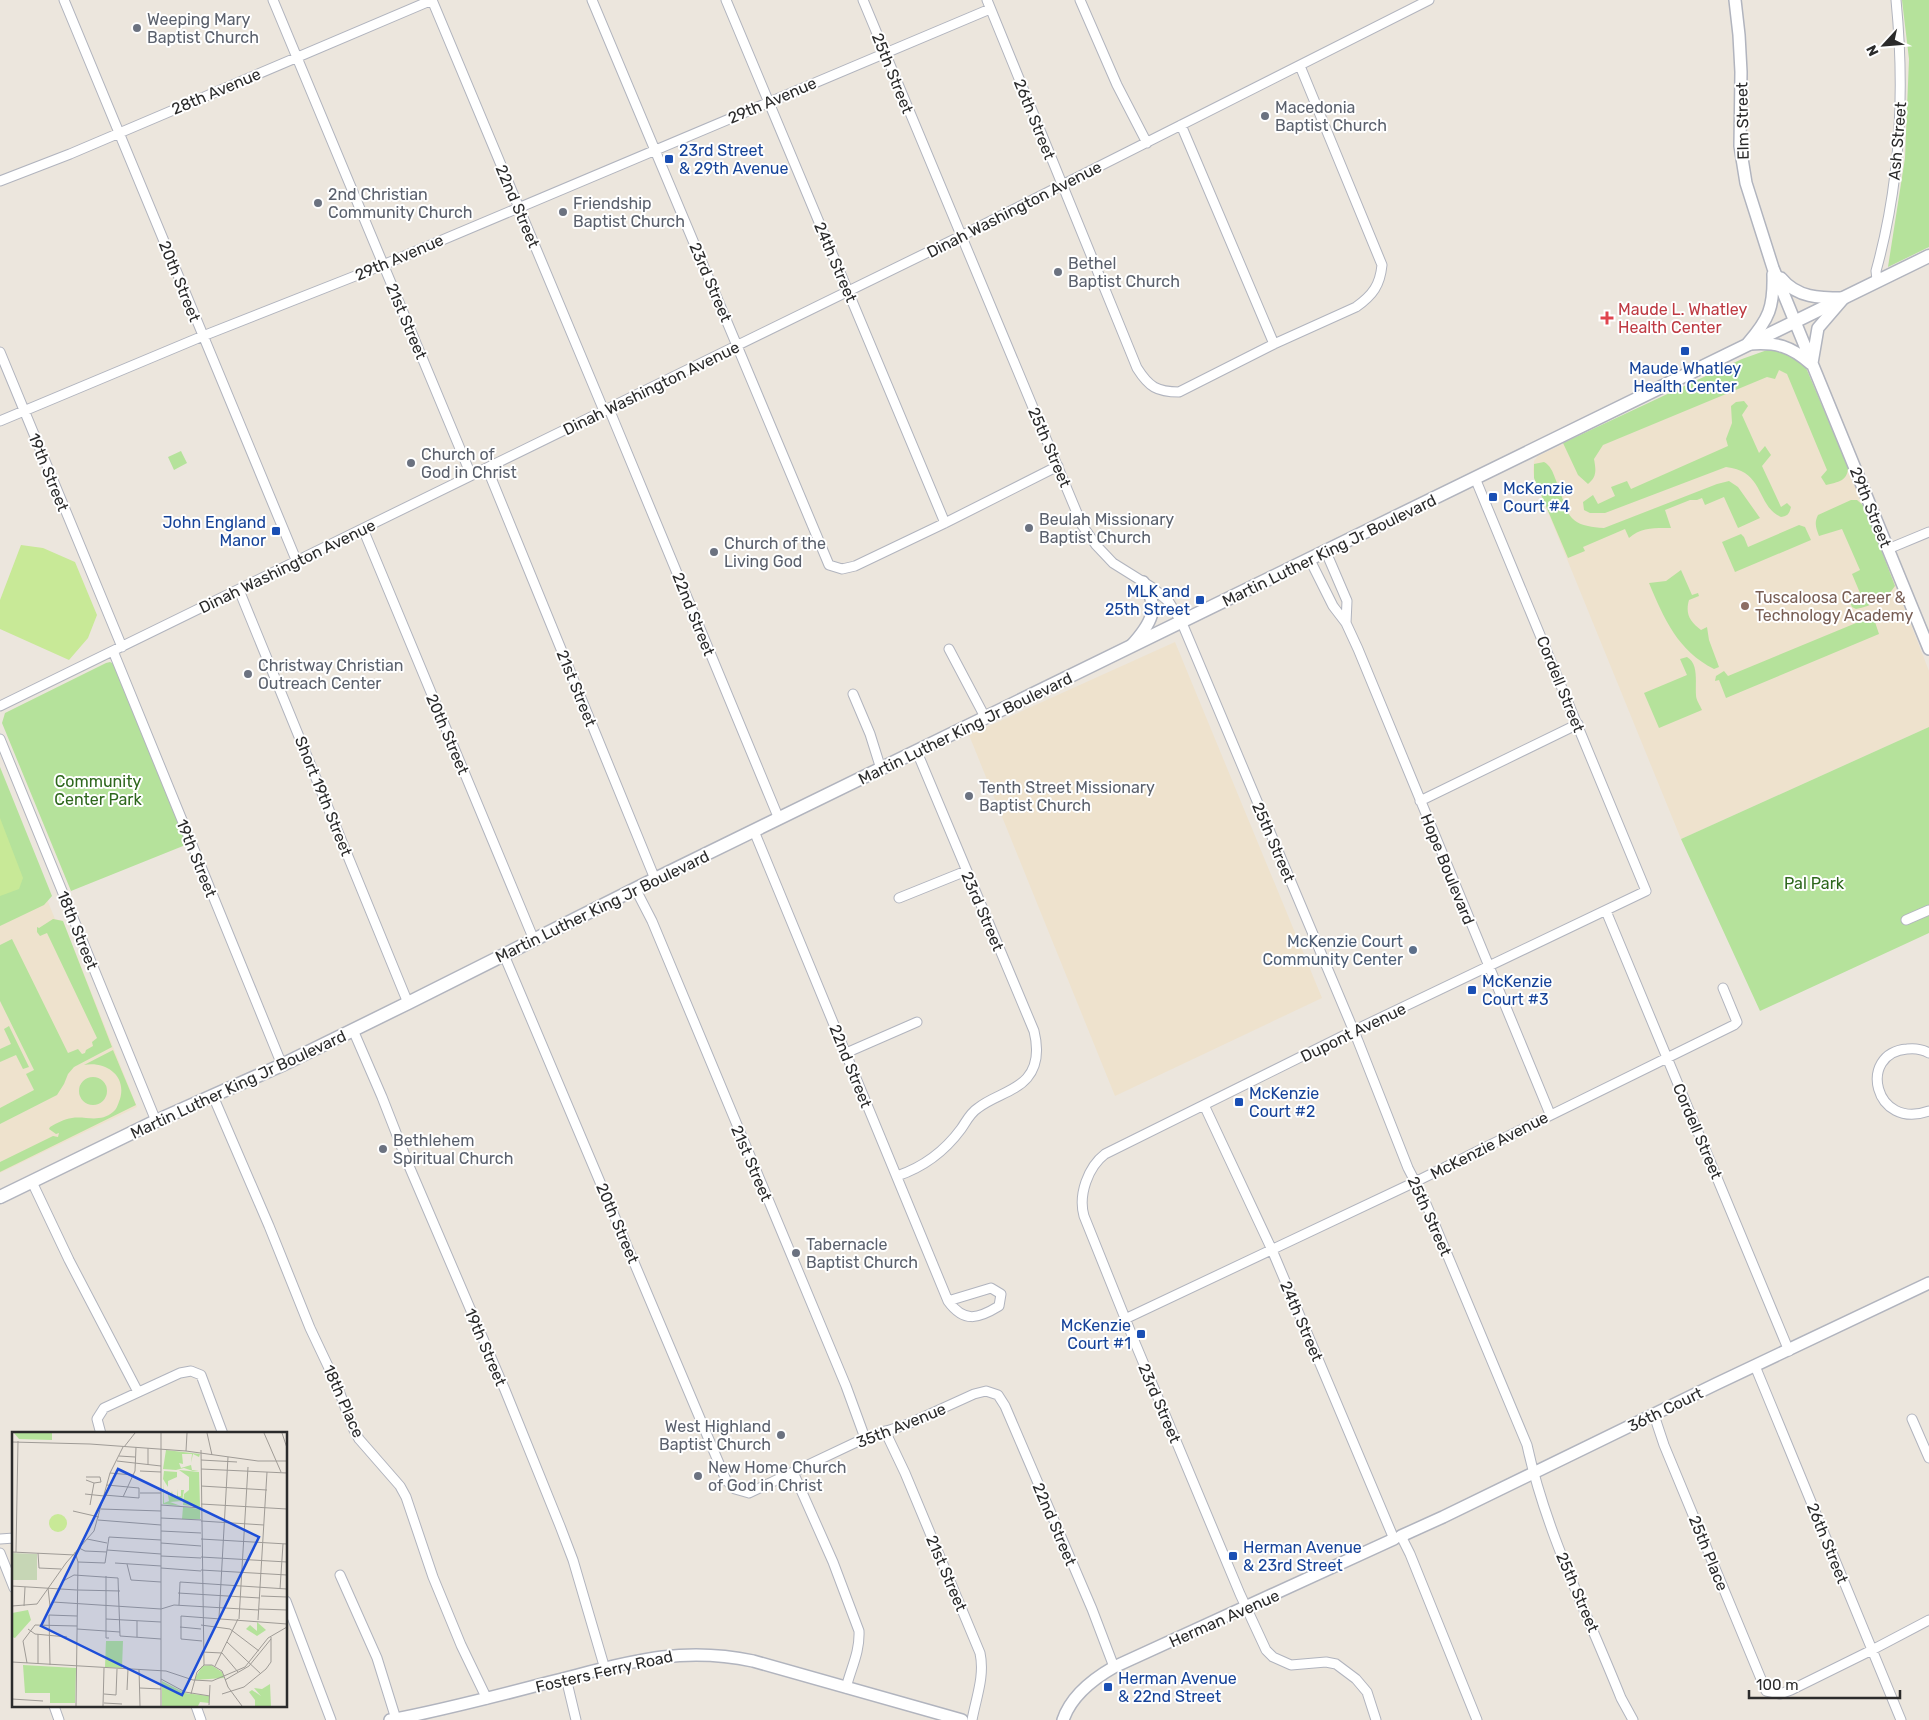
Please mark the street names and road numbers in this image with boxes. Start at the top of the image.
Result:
street label: 25th Street [868,30,917,116]
street label: 28th Avenue [169,64,264,119]
street label: 29th Avenue [725,73,819,128]
street label: 26th Street [1010,76,1059,162]
street label: Elm Street [1732,82,1753,160]
street label: Ash Street [1885,101,1910,181]
street label: Dinah Washington Avenue [924,157,1105,262]
street label: 22nd Street [492,162,544,250]
street label: 24th Street [810,219,861,305]
street label: 29th Avenue [352,230,446,285]
street label: 20th Street [155,238,204,324]
street label: 23rd Street [685,240,736,325]
street label: 21st Street [382,280,431,362]
street label: Dinah Washington Avenue [560,337,743,439]
street label: 25th Street [1024,404,1075,490]
street label: 19th Street [24,430,73,514]
street label: 29th Street [1846,464,1895,550]
street label: Martin Luther King Jr Boulevard [1219,490,1439,611]
street label: Dinah Washington Avenue [196,515,379,617]
street label: 22nd Street [668,570,719,659]
street label: Cordell Street [1533,633,1588,735]
street label: 21st Street [553,647,600,729]
street label: Martin Luther King Jr Boulevard [855,668,1075,789]
street label: 20th Street [422,691,473,777]
street label: Short 19th Street [291,733,356,859]
street label: 25th Street [1248,799,1299,885]
street label: Hope Boulevard [1417,811,1478,927]
street label: 19th Street [172,816,221,900]
street label: Martin Luther King Jr Boulevard [492,846,712,967]
street label: 23rd Street [957,869,1008,954]
street label: 18th Street [53,888,102,972]
street label: Dupont Avenue [1297,999,1409,1066]
street label: 22nd Street [825,1022,876,1111]
street label: Martin Luther King Jr Boulevard [127,1026,349,1143]
street label: Cordell Street [1669,1080,1726,1182]
street label: McKenzie Avenue [1427,1107,1551,1183]
street label: 21st Street [727,1122,776,1204]
street label: 25th Street [1404,1173,1456,1259]
street label: 20th Street [592,1180,643,1266]
street label: 24th Street [1276,1278,1327,1364]
street label: 19th Street [461,1306,510,1389]
street label: 23rd Street [1134,1361,1185,1446]
street label: 18th Place [319,1362,368,1441]
street label: 36th Court [1625,1383,1706,1436]
street label: 35th Avenue [854,1399,949,1452]
street label: 22nd Street [1029,1480,1081,1568]
street label: 26th Street [1803,1500,1852,1586]
street label: 25th Place [1685,1513,1732,1594]
street label: 21st Street [922,1532,971,1614]
street label: 25th Street [1552,1549,1603,1635]
street label: Herman Avenue [1166,1586,1282,1651]
street label: Fosters Ferry Road [534,1646,675,1697]

